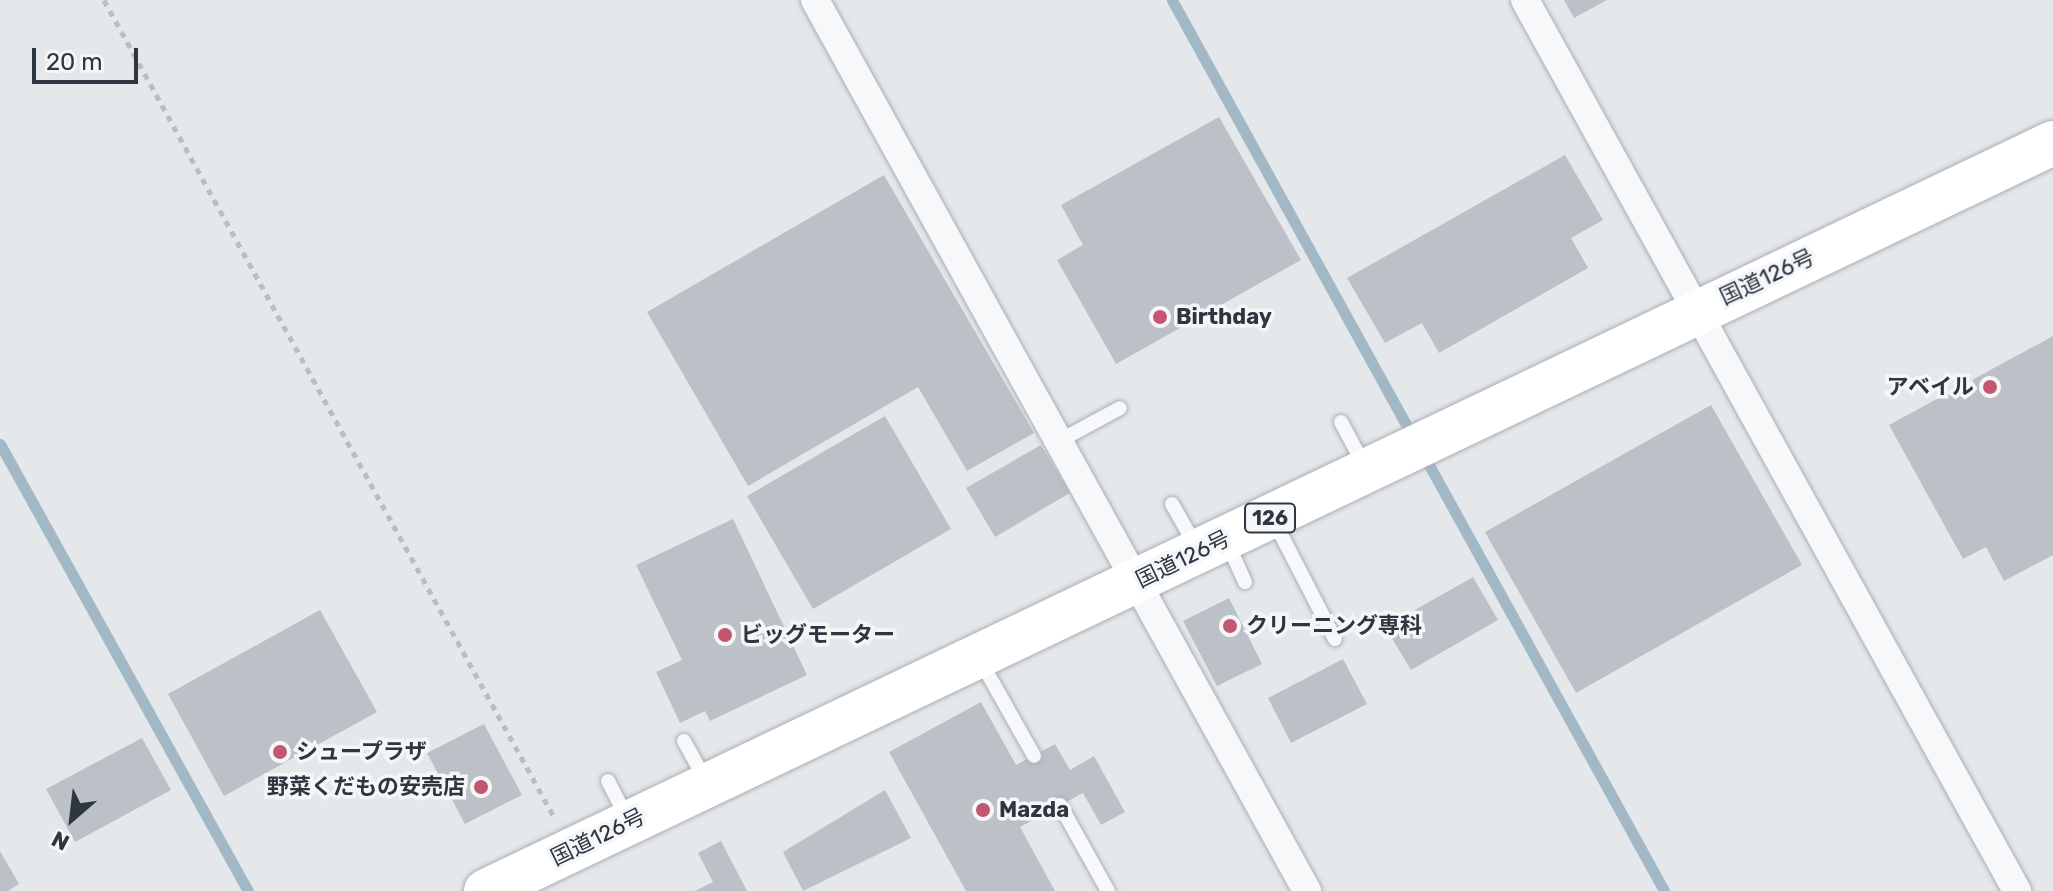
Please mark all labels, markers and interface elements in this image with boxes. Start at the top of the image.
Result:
scale bar [36,32,142,82]
text: 20 m [46,48,103,76]
street label: 国道126号 [1715,244,1819,310]
place label: Birthday [1176,304,1272,330]
marker: Birthday [1151,308,1169,326]
place label: アベイル [1886,374,1974,400]
marker: アベイル [1981,378,1999,396]
road number: 126 [1244,502,1296,534]
street label: 国道126号 [1132,525,1234,593]
place label: クリーニング専科 [1246,613,1422,639]
marker: クリーニング専科 [1221,617,1239,635]
place label: ビッグモーター [741,622,895,648]
marker: ビッグモーター [716,626,734,644]
place label: シュープラザ [296,739,428,765]
marker: シュープラザ [271,743,289,761]
place label: 野菜くだもの安売店 [267,774,465,800]
marker: 野菜くだもの安売店 [472,778,490,796]
north arrow [32,779,112,859]
place label: Mazda [999,797,1069,823]
marker: Mazda [974,801,992,819]
street label: 国道126号 [547,803,649,871]
text: N [47,825,74,856]

